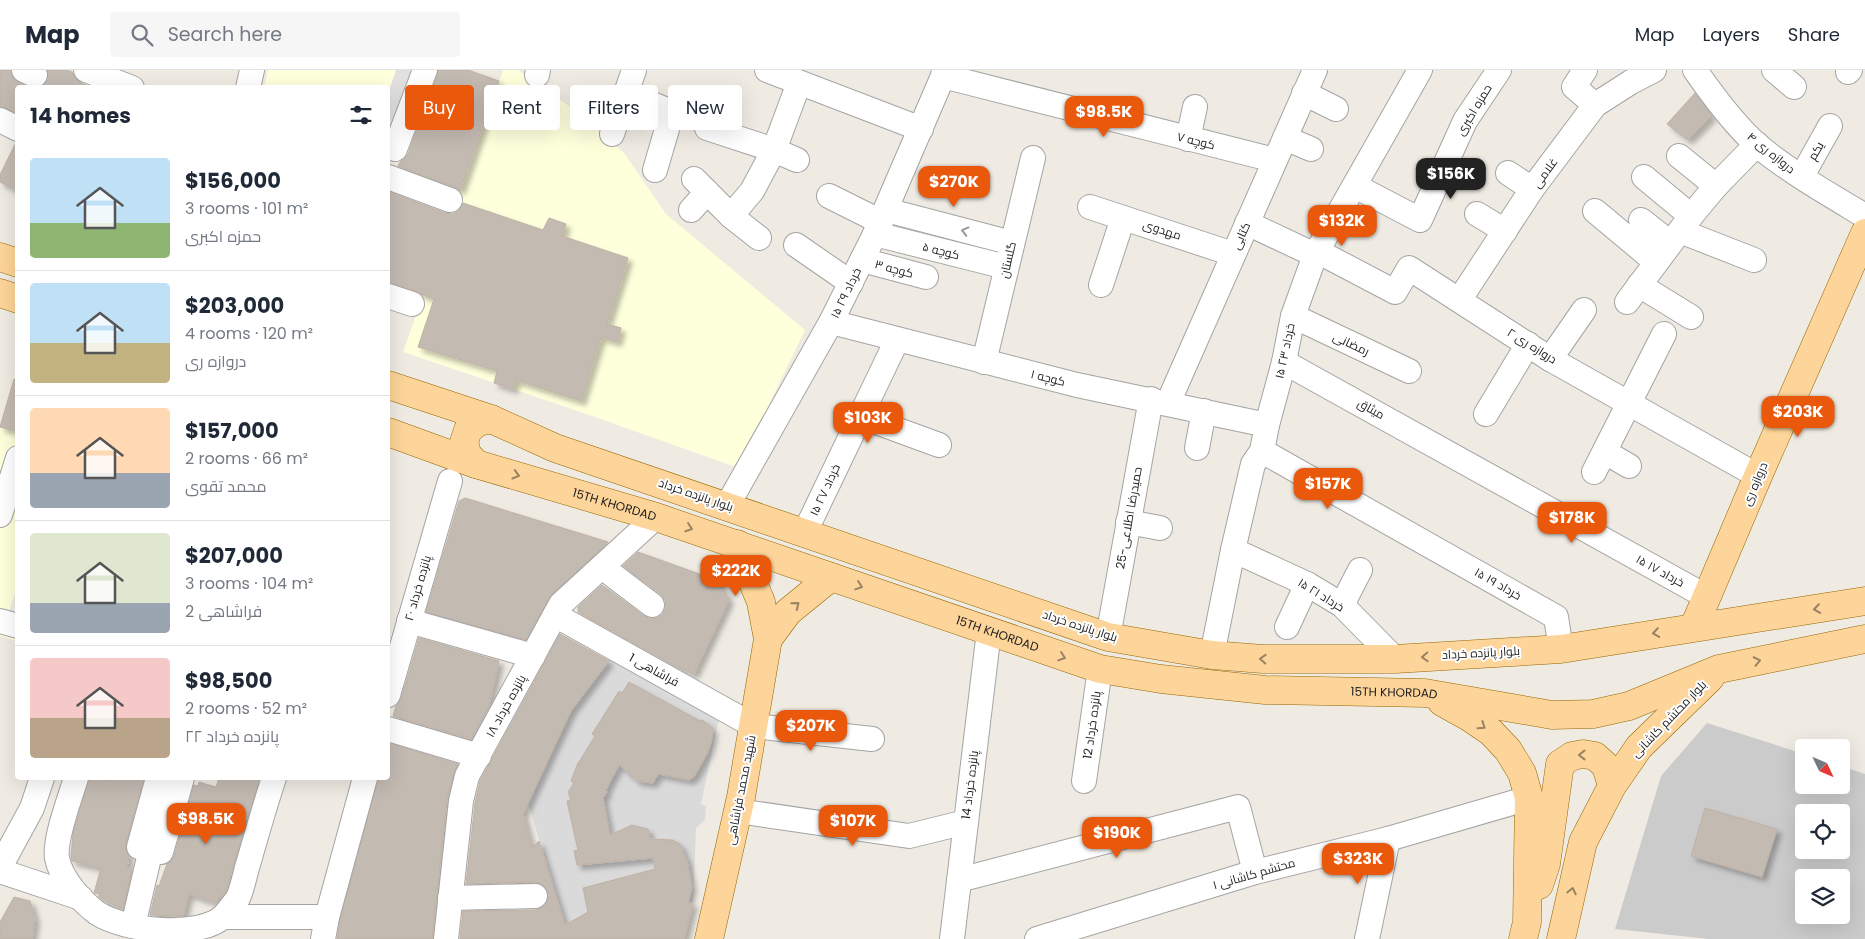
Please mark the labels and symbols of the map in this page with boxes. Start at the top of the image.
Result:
street label: حمزه اکبری [1452,81,1496,139]
pin: $98.5K [1063,96,1145,138]
street label: کوچه ۷ [1175,128,1217,154]
street label: دروازه ری ۴ [1744,128,1799,177]
street label: یکم [1803,138,1828,163]
street label: غلامی [1528,154,1561,191]
pin: $156K [1416,158,1486,200]
pin: $270K [919,166,989,208]
pin: $132K [1307,204,1377,247]
street label: مهدوی [1141,215,1183,244]
street label: کتابی [1227,219,1254,252]
one-way arrow [961,226,969,236]
street label: کوچه ۵ [920,238,962,264]
street label: گلستان [995,240,1020,280]
street label: کوچه ۳ [873,255,915,283]
street label: ۱۵ خرداد ۲۹ [826,265,865,321]
street label: ۱۵ خرداد ۲۳ [1270,322,1299,380]
street label: دروازه ری ۲ [1504,324,1560,368]
street label: رمضانی [1330,328,1372,359]
street label: کوچه ۱ [1029,365,1067,391]
street label: میثاق [1355,394,1388,423]
pin: $203K [1763,396,1833,438]
pin: $103K [833,402,903,444]
street label: دروازه ری [1738,459,1771,508]
street label: ۱۵ خرداد ۲۷ [805,461,844,519]
street label: حمیدرضا اطلاعی-25 [1111,466,1146,570]
pin: $157K [1293,468,1363,510]
one-way arrow [512,470,520,480]
street label: بلوار پانزده خرداد [656,474,736,516]
street label: 15TH KHORDAD [571,484,659,525]
pin: $178K [1537,502,1607,544]
one-way arrow [684,522,692,532]
street label: ۱۵ خرداد ۱۷ [1633,550,1688,591]
street label: پانزده خرداد ۲۰ [400,552,436,623]
pin: $222K [701,554,771,597]
street label: ۱۵ خرداد ۱۹ [1472,563,1525,604]
street label: ۱۵ خرداد ۲۱ [1295,574,1348,616]
one-way arrow [854,581,863,591]
one-way arrow [790,602,799,610]
one-way arrow [1813,604,1821,614]
street label: بلوار پانزده خرداد [1040,605,1120,647]
street label: 15TH KHORDAD [954,611,1041,655]
one-way arrow [1652,627,1661,637]
street label: بلوار پانزده خرداد [1442,642,1520,664]
street label: فراشاهی 1 [626,649,682,690]
one-way arrow [1057,651,1066,661]
one-way arrow [1421,651,1429,662]
one-way arrow [1259,653,1267,664]
one-way arrow [1753,656,1762,667]
street label: پانزده خرداد ۱۸ [481,671,531,741]
street label: بلوار محتشم کاشانی [1627,676,1710,761]
street label: 15TH KHORDAD [1350,683,1439,703]
street label: پانزده خرداد 12 [1078,689,1106,760]
pin: $207K [776,710,846,752]
one-way arrow [1476,720,1486,729]
street label: شهید محمد فراشاهی [722,734,759,846]
north arrow [1795,739,1850,794]
street label: پانزده خرداد 14 [957,749,983,820]
one-way arrow [1578,750,1586,760]
pin: $98.5K [165,802,247,845]
pin: $107K [818,804,888,847]
pin: $190K [1082,816,1152,859]
pin: $323K [1323,842,1393,885]
street label: محتشم کاشانی ۱ [1211,854,1297,893]
one-way arrow [1566,887,1577,896]

